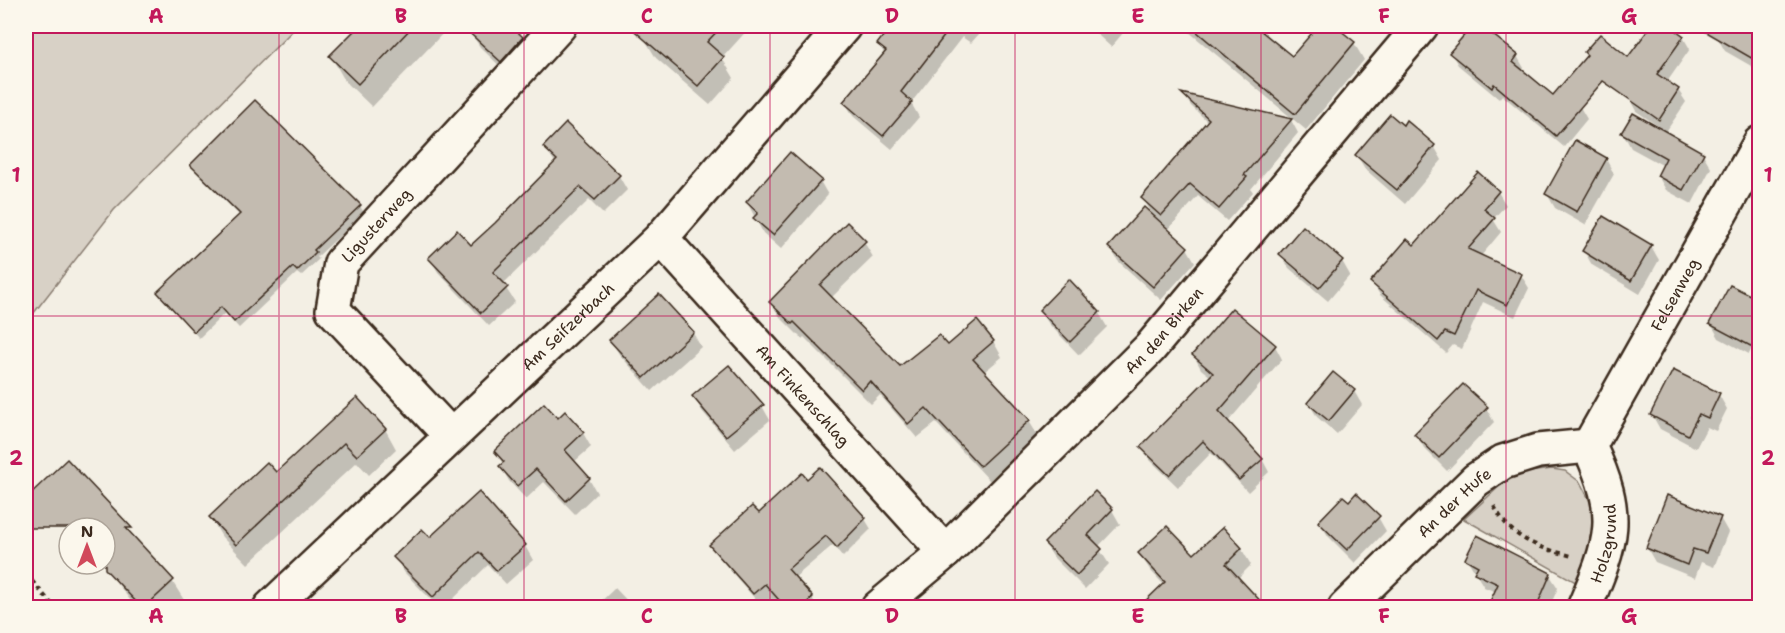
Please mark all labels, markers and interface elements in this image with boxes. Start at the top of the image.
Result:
text: A [148,3,164,29]
text: B [395,3,407,29]
text: C [641,3,653,29]
text: D [885,3,899,29]
text: E [1131,3,1145,29]
text: F [1378,3,1390,29]
text: G [1621,3,1637,29]
text: 1 [11,162,21,188]
text: 1 [1763,162,1773,188]
street label: Ligusterweg [336,183,416,267]
street label: Felsenweg [1646,254,1704,335]
street label: Am Seifzerbach [517,277,619,375]
street label: An den Birken [1120,282,1208,378]
street label: Am Finkenschlag [752,340,855,451]
text: 2 [9,445,23,471]
text: 2 [1761,445,1775,471]
street label: An der Hufe [1413,463,1495,542]
street label: Holzgrund [1585,503,1621,586]
north arrow [57,516,117,576]
text: N [81,521,93,542]
text: A [148,603,164,629]
text: B [395,603,407,629]
text: C [641,603,653,629]
text: D [885,603,899,629]
text: E [1131,603,1145,629]
text: F [1378,603,1390,629]
text: G [1621,603,1637,629]

